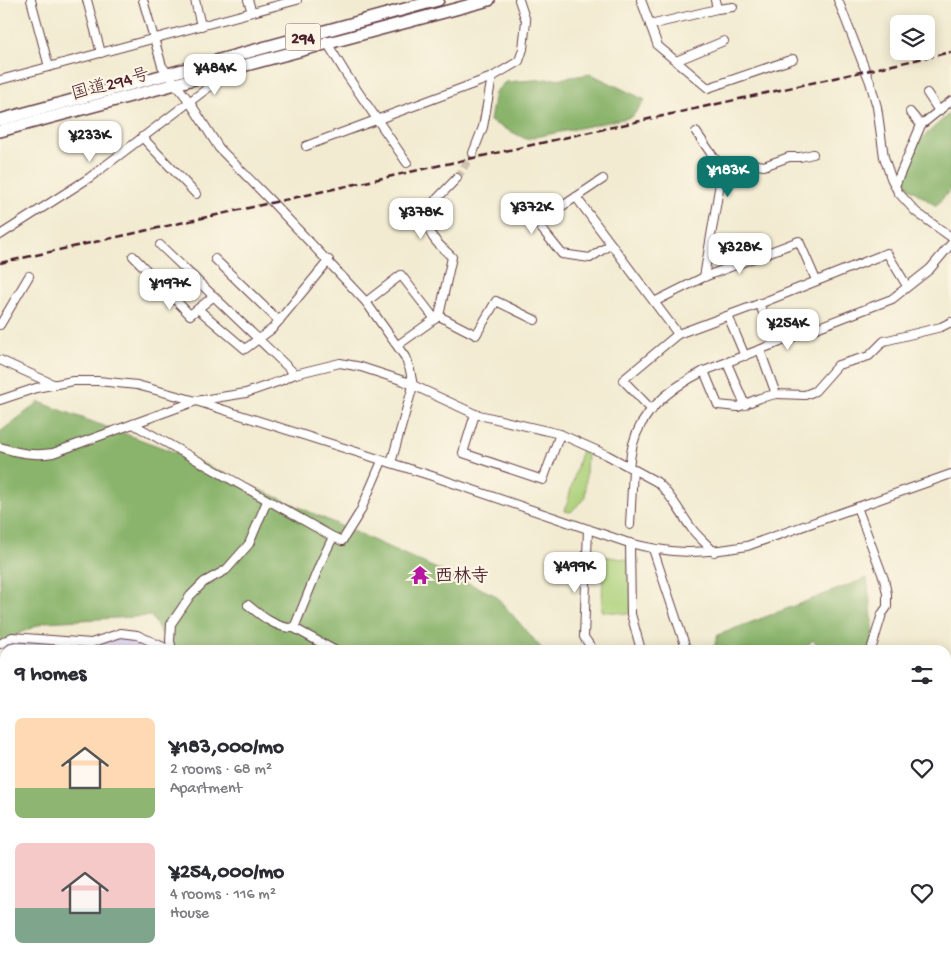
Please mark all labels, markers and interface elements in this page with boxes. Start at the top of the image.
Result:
map controls [890,15,935,60]
button: layers [890,15,935,60]
road number: 294 [286,24,320,51]
pin: ¥484K [180,54,250,96]
text: ¥484K [195,60,235,79]
street label: 国道294号 [69,64,152,106]
pin: ¥233K [55,120,125,163]
text: ¥233K [70,127,110,146]
pin: ¥183K [693,156,763,198]
text: ¥183K [708,162,748,181]
pin: ¥372K [497,192,567,235]
pin: ¥378K [386,198,456,240]
text: ¥372K [512,199,552,218]
text: ¥378K [400,204,442,223]
pin: ¥328K [705,232,775,275]
text: ¥328K [719,239,761,258]
pin: ¥197K [135,268,205,311]
text: ¥197K [150,275,190,294]
pin: ¥254K [753,308,823,351]
text: ¥254K [768,315,808,334]
pin: ¥499K [540,552,610,594]
text: ¥499K [555,558,595,577]
temple icon: 西林寺 [409,564,431,586]
place label: 西林寺 [435,566,489,588]
icon: filters [908,661,936,689]
text: 9 homes [15,663,86,688]
text: ¥183,000/mo [170,736,284,761]
icon: home [55,738,115,798]
icon: heart [908,754,936,782]
text: 2 rooms · 68 m² [170,761,272,780]
text: Apartment [170,780,242,799]
text: ¥254,000/mo [170,861,284,886]
icon: home [55,863,115,923]
icon: heart [908,879,936,907]
text: 4 rooms · 116 m² [170,886,276,905]
text: House [170,905,209,924]

